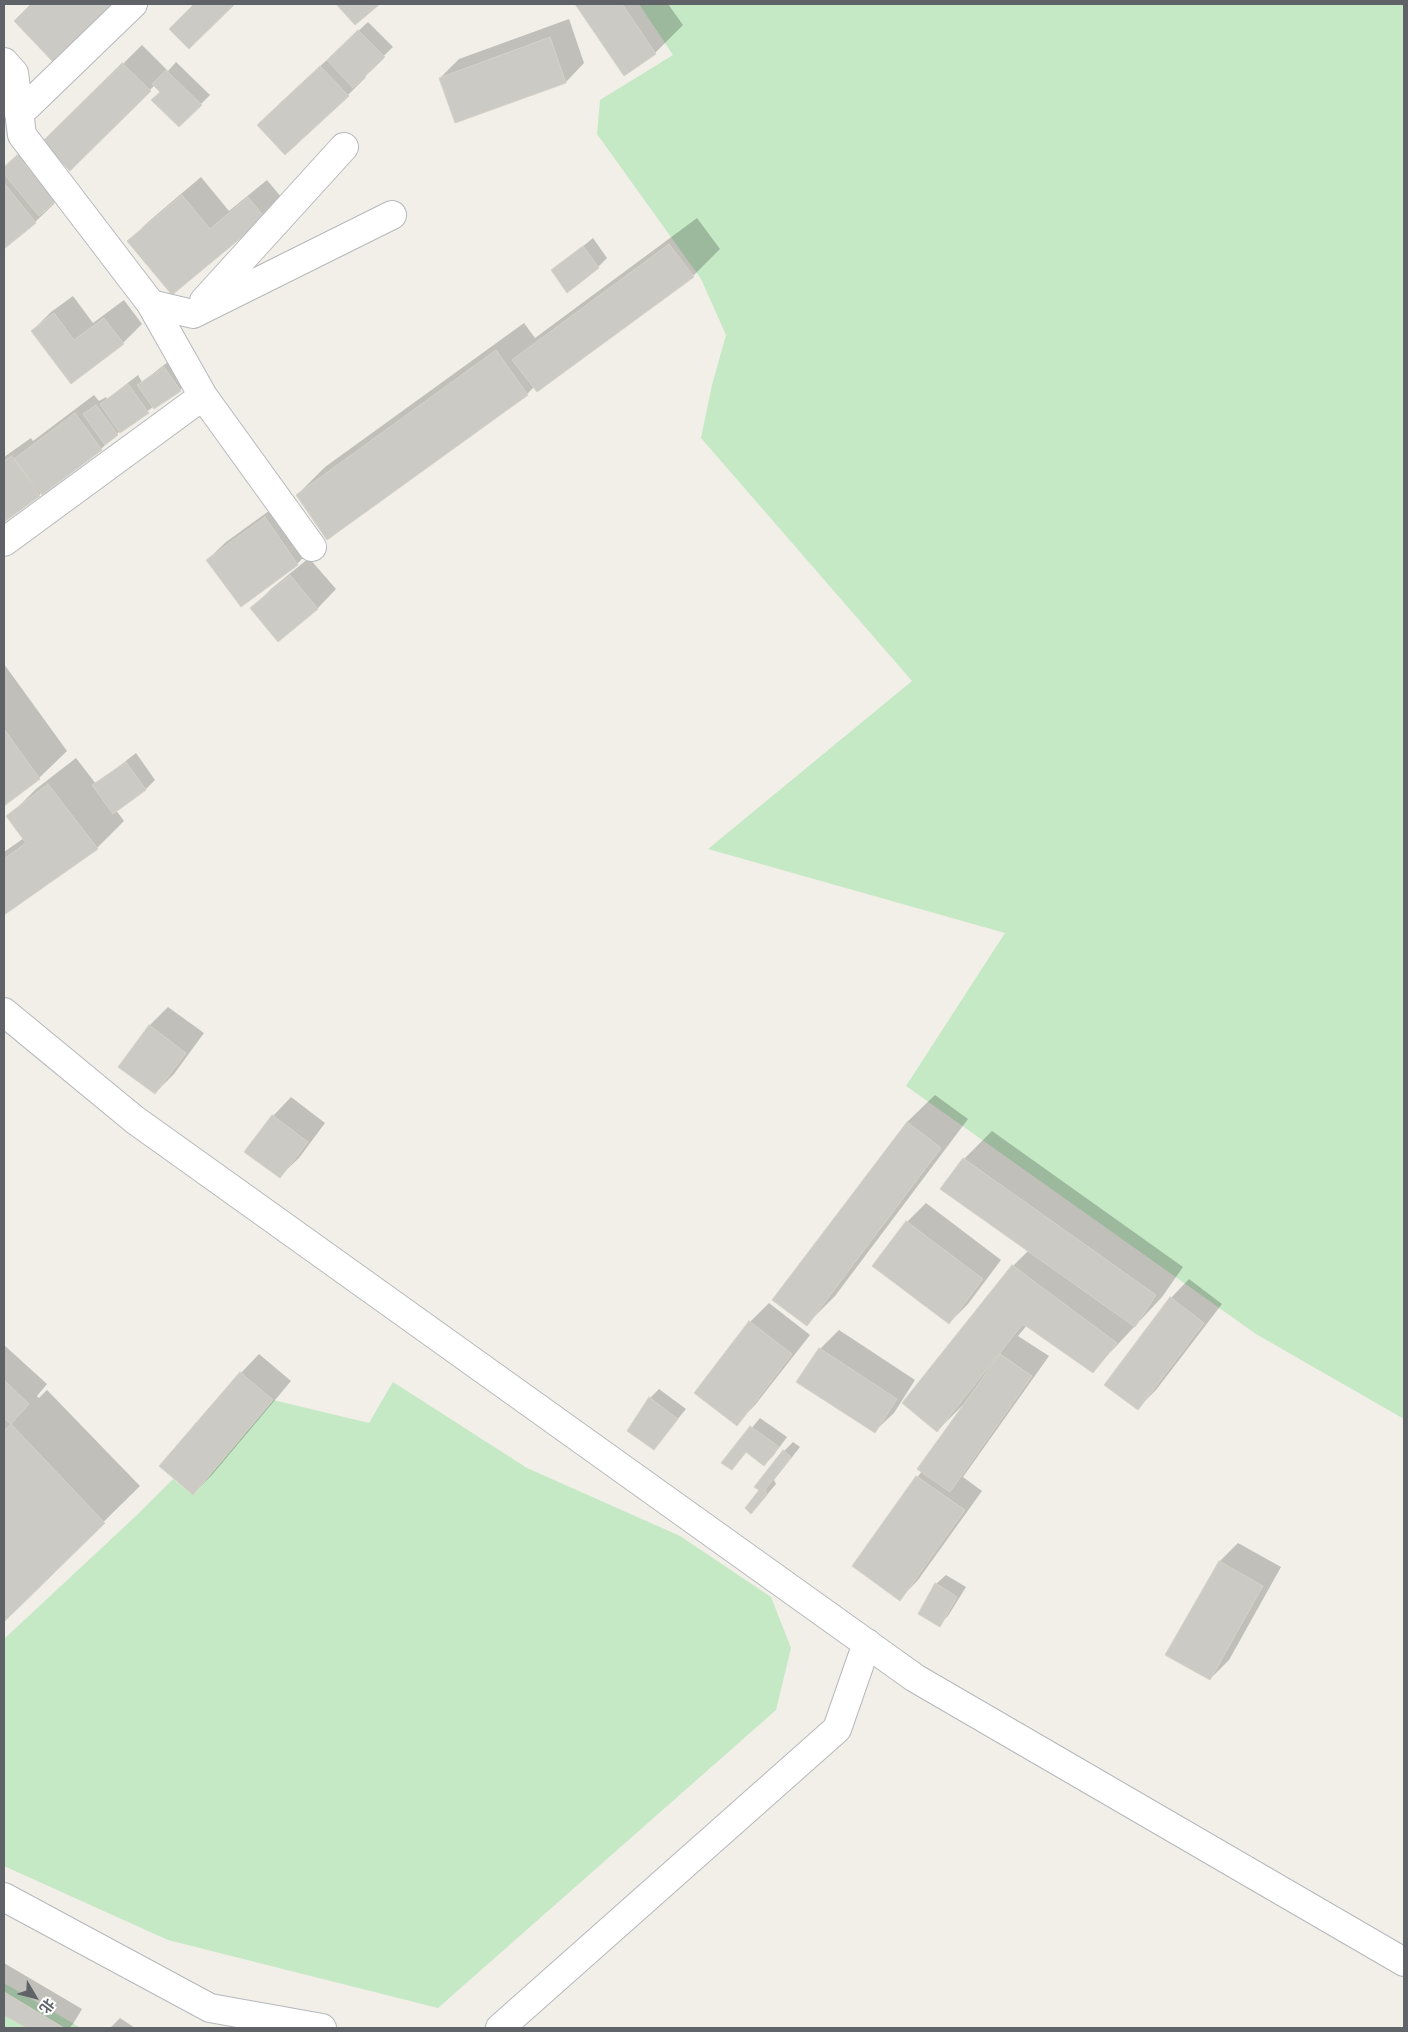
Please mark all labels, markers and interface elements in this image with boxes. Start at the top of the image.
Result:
north arrow [10,1972,60,2022]
text: 北 [36,1996,58,2016]

